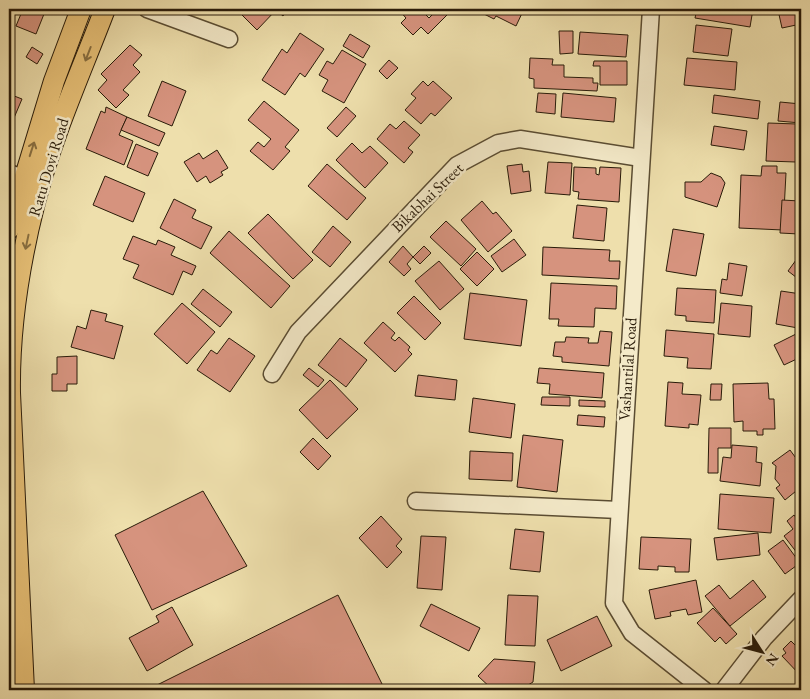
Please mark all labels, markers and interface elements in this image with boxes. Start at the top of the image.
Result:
one-way arrow [83,46,92,61]
street label: Ratu Dovi Road [24,115,74,219]
one-way arrow [28,141,38,157]
street label: Bikabhai Street [387,158,468,237]
one-way arrow [21,233,31,249]
street label: Vashantilal Road [613,316,642,421]
north arrow [738,626,788,676]
text: N [762,650,783,670]

